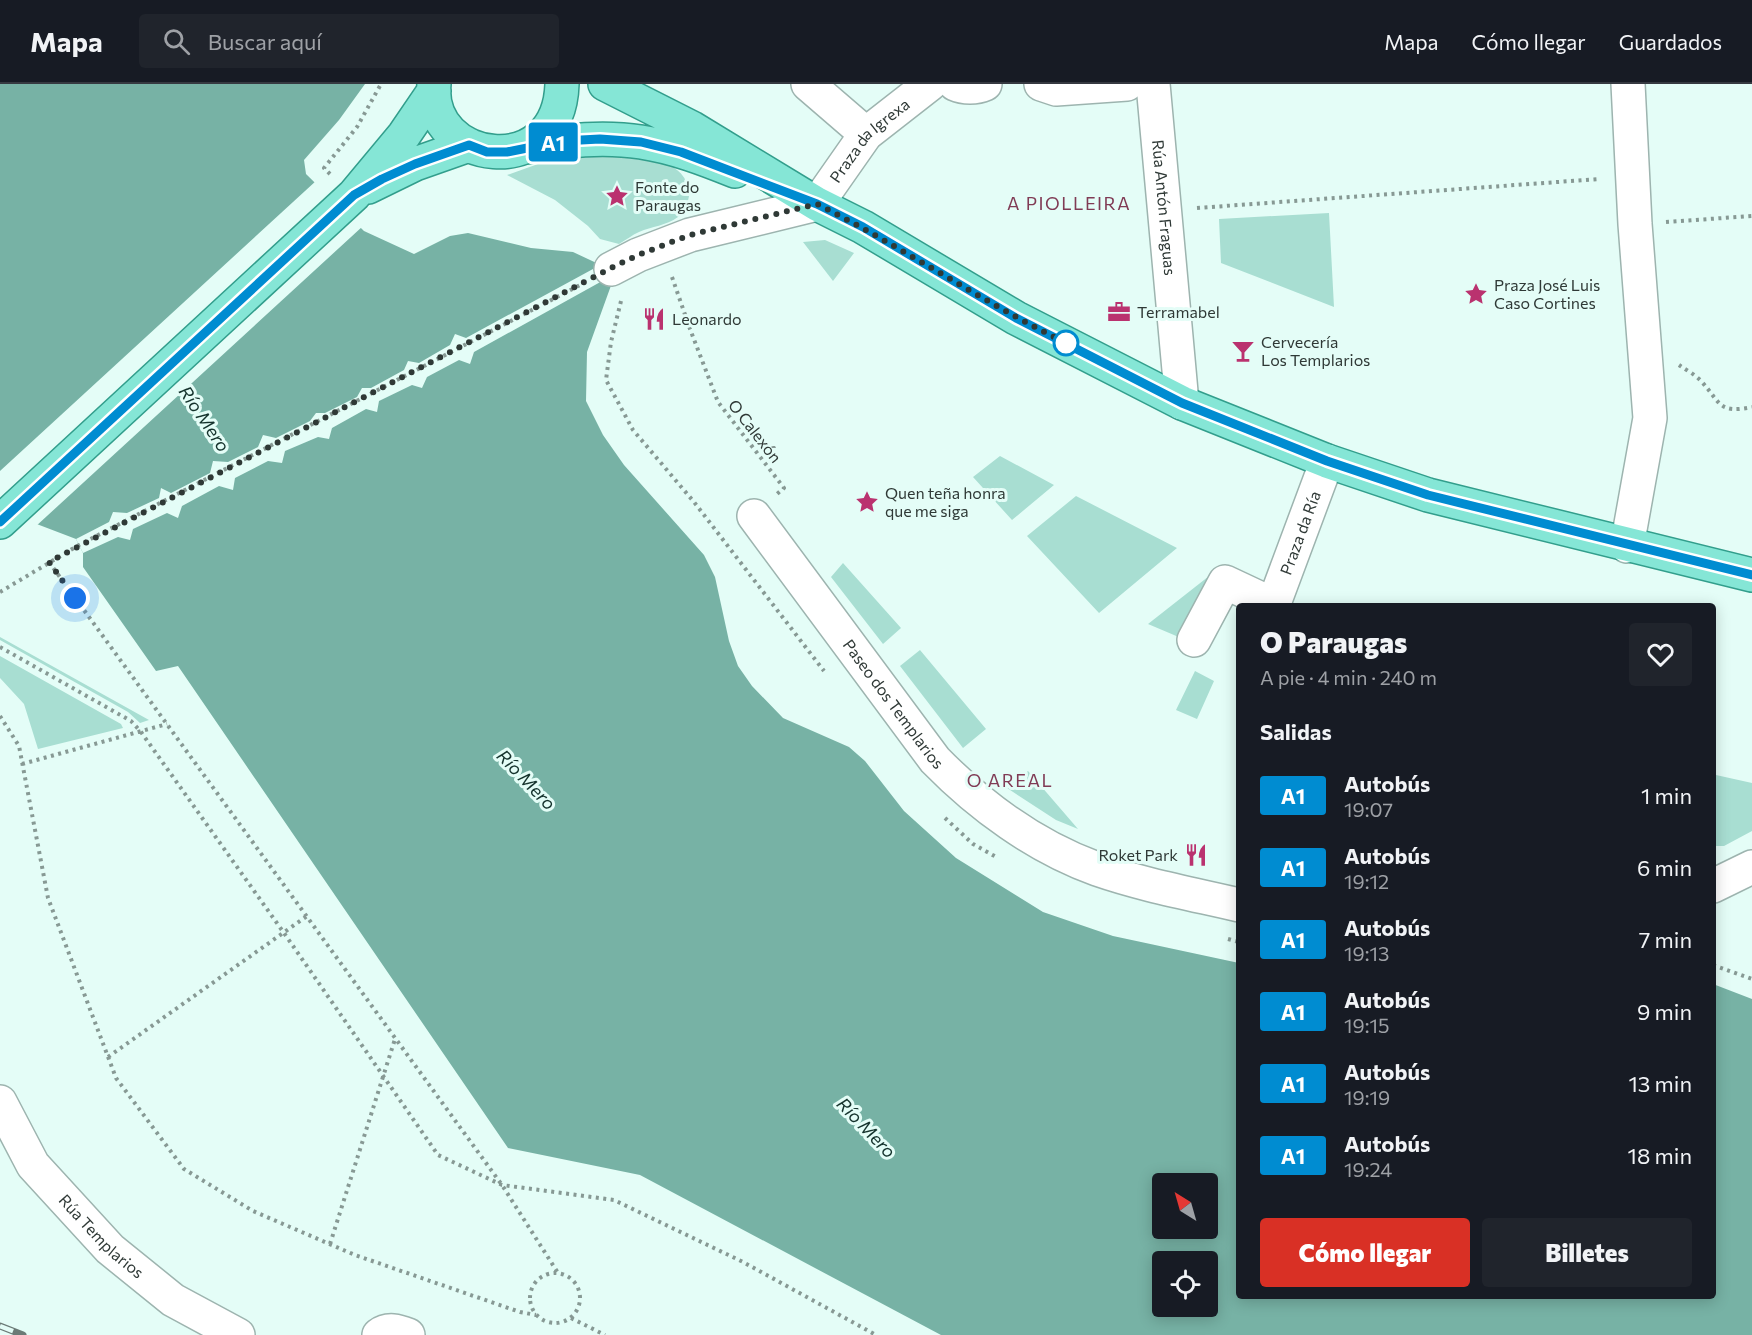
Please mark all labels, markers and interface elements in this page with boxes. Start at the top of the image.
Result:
search box [139,14,559,68]
text: Mapa [30,24,103,58]
icon: search [160,25,193,58]
text: Buscar aquí [208,28,322,55]
text: Mapa [1384,29,1439,54]
text: Cómo llegar [1472,29,1586,54]
text: Guardados [1619,29,1722,54]
street label: Praza da Igrexa [825,94,913,186]
line badge: A1 [526,122,580,162]
text: A1 [541,130,565,155]
street label: Rúa Antón Fraguas [1149,139,1180,276]
place label: Fonte do Paraugas [635,177,701,214]
place icon: Fonte do Paraugas [604,183,630,209]
district label: A PIOLLEIRA [1007,192,1131,214]
place label: Praza José Luis Caso Cortines [1494,275,1600,312]
place icon: Praza José Luis Caso Cortines [1463,281,1489,307]
office icon: Terramabel [1106,299,1132,325]
place label: Terramabel [1137,302,1220,321]
restaurant icon: Leonardo [641,306,667,332]
place label: Leonardo [672,309,742,328]
unlabelled marker [1053,330,1079,356]
place label: Cervecería Los Templarios [1261,332,1370,369]
bar icon: Cervecería Los Templarios [1230,338,1256,364]
water label: Río Mero [175,381,235,456]
street label: O Calexón [725,395,786,466]
place label: Quen teña honra que me siga [885,483,1006,520]
street label: Praza da Ría [1275,488,1324,577]
place icon: Quen teña honra que me siga [854,489,880,515]
your location [60,583,90,613]
button: heart [1629,623,1692,686]
text: O Paraugas [1260,625,1407,659]
street label: Paseo dos Templarios [840,635,948,772]
text: A pie · 4 min · 240 m [1260,665,1437,689]
text: Salidas [1260,718,1332,745]
water label: Río Mero [493,745,561,814]
district label: O AREAL [967,769,1053,791]
text: Autobús [1344,770,1430,797]
text: 1 min [1641,782,1692,809]
text: A1 [1281,783,1305,808]
text: 19:07 [1344,797,1393,821]
restaurant icon: Roket Park [1183,842,1209,868]
text: Autobús [1344,842,1430,869]
place label: Roket Park [1099,845,1178,864]
text: 6 min [1637,854,1692,881]
text: A1 [1281,855,1305,880]
text: 19:12 [1344,869,1389,893]
text: Autobús [1344,914,1430,941]
text: 7 min [1639,926,1692,953]
text: A1 [1281,927,1305,952]
text: 19:13 [1344,941,1389,965]
text: Autobús [1344,986,1430,1013]
text: 9 min [1637,998,1692,1025]
text: A1 [1281,999,1305,1024]
text: 19:15 [1344,1013,1389,1037]
text: Autobús [1344,1058,1430,1085]
text: 13 min [1628,1070,1692,1097]
text: A1 [1281,1071,1305,1096]
text: 19:19 [1344,1085,1390,1109]
water label: Río Mero [833,1093,901,1162]
text: Autobús [1344,1130,1430,1157]
text: 18 min [1628,1142,1692,1169]
text: A1 [1281,1143,1305,1168]
text: 19:24 [1344,1157,1392,1181]
north arrow [1152,1173,1218,1239]
map controls [1152,1173,1218,1317]
street label: Rúa Templarios [55,1190,148,1282]
button: Cómo llegar [1260,1218,1470,1287]
button: Billetes [1482,1218,1692,1287]
button: locate [1152,1251,1218,1317]

